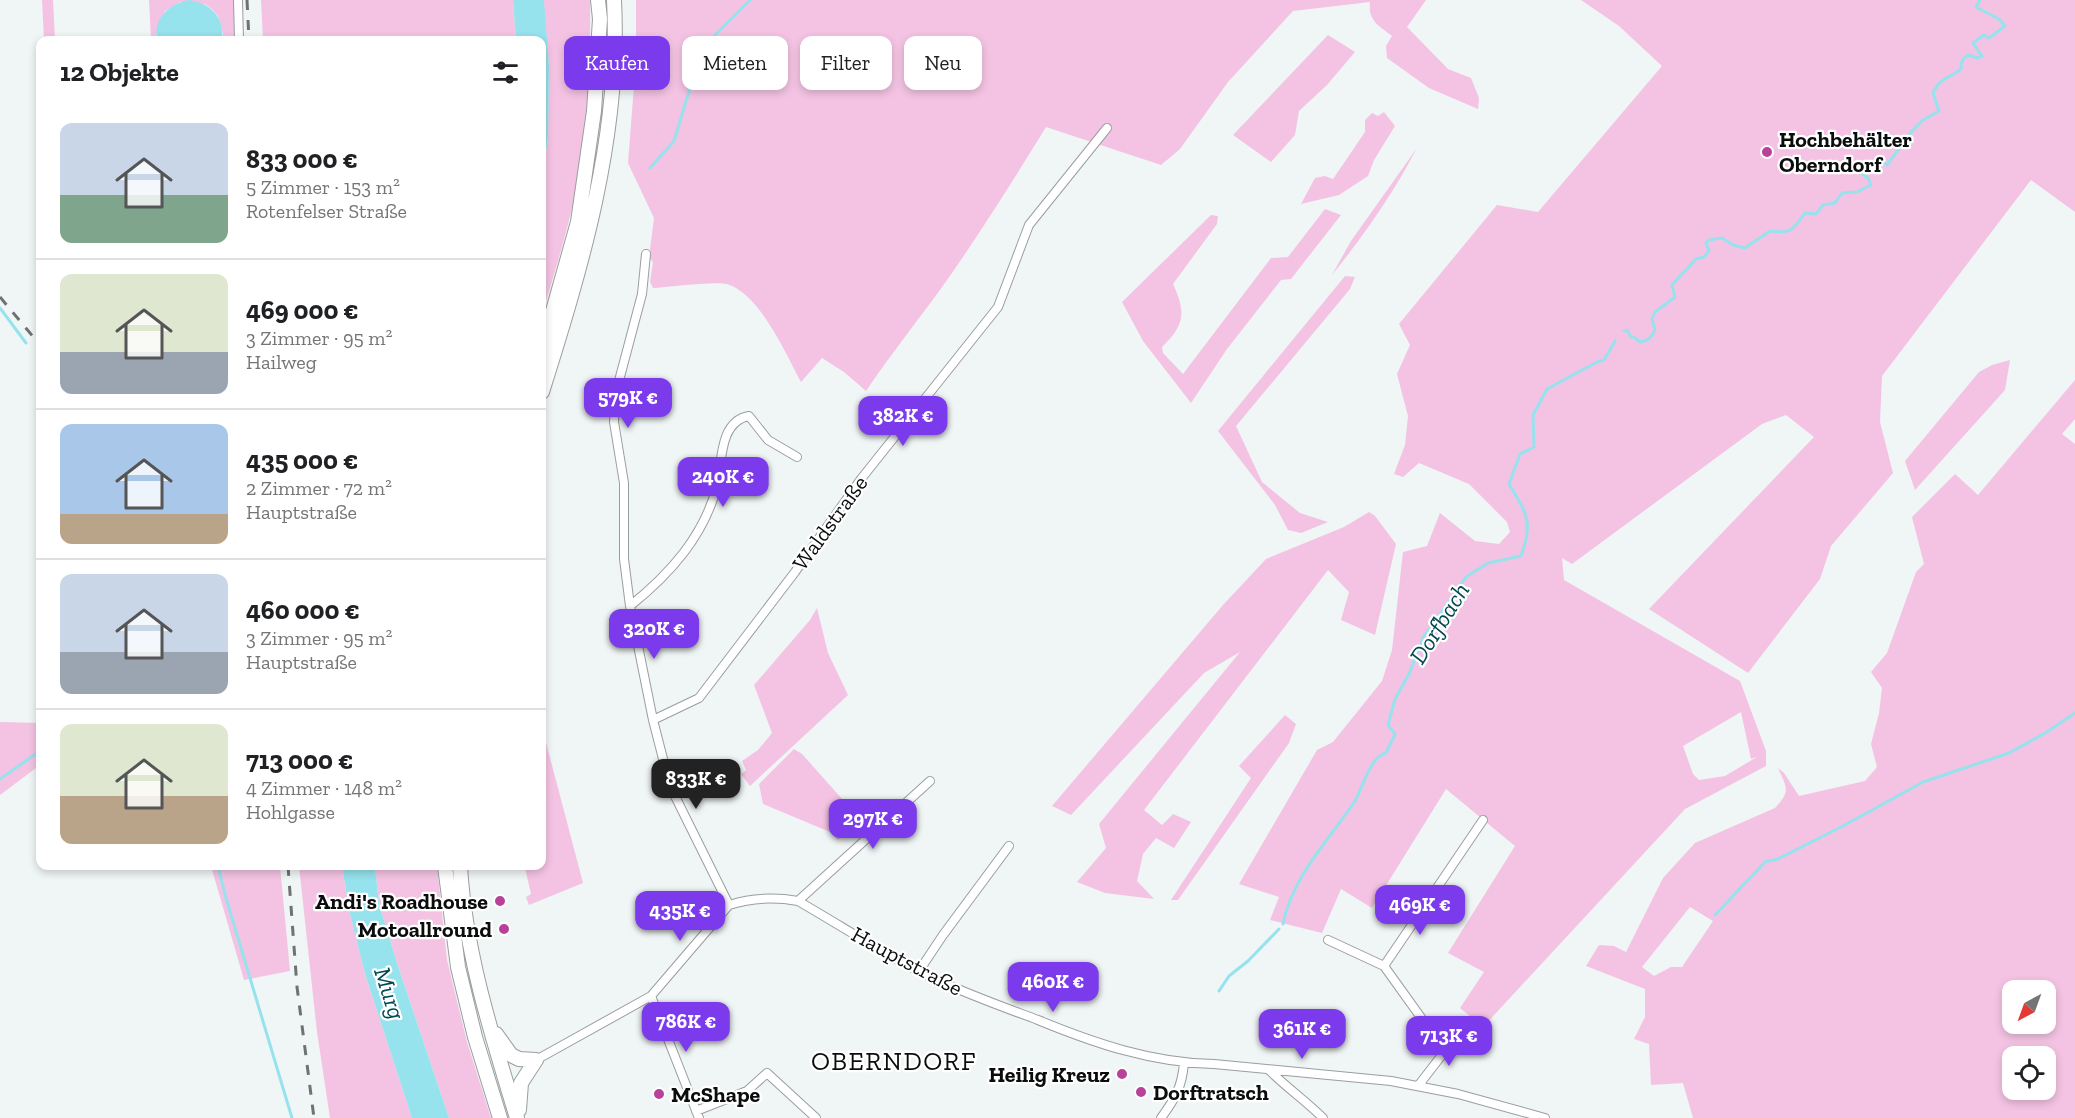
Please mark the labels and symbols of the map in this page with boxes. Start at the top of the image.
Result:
place label: Hochbehälter Oberndorf [1779,126,1912,178]
marker: Hochbehälter Oberndorf [1760,145,1774,159]
pin: 579K € [579,378,677,429]
pin: 382K € [854,396,952,447]
pin: 240K € [674,457,772,508]
street label: Waldstraße [787,470,873,576]
water label: Dorfbach [1403,577,1475,669]
pin: 320K € [605,609,703,660]
pin: 833K € [647,759,745,810]
pin: 297K € [824,799,922,850]
pin: 469K € [1371,885,1469,936]
place label: Andi's Roadhouse [315,888,488,915]
pin: 435K € [631,891,729,942]
marker: Andi's Roadhouse [493,894,507,908]
place label: Motoallround [358,916,492,943]
street label: Hauptstraße [847,920,967,1002]
marker: Motoallround [497,922,511,936]
pin: 460K € [1004,962,1102,1013]
water label: Murg [368,963,412,1023]
north arrow [2002,980,2056,1034]
pin: 786K € [637,1002,735,1053]
pin: 361K € [1253,1009,1351,1060]
pin: 713K € [1400,1016,1498,1067]
district label: OBERNDORF [811,1045,977,1077]
place label: Heilig Kreuz [988,1061,1110,1088]
marker: Heilig Kreuz [1115,1067,1129,1081]
place label: Dorftratsch [1153,1079,1269,1106]
place label: McShape [671,1081,760,1108]
marker: Dorftratsch [1134,1085,1148,1099]
marker: McShape [652,1087,666,1101]

